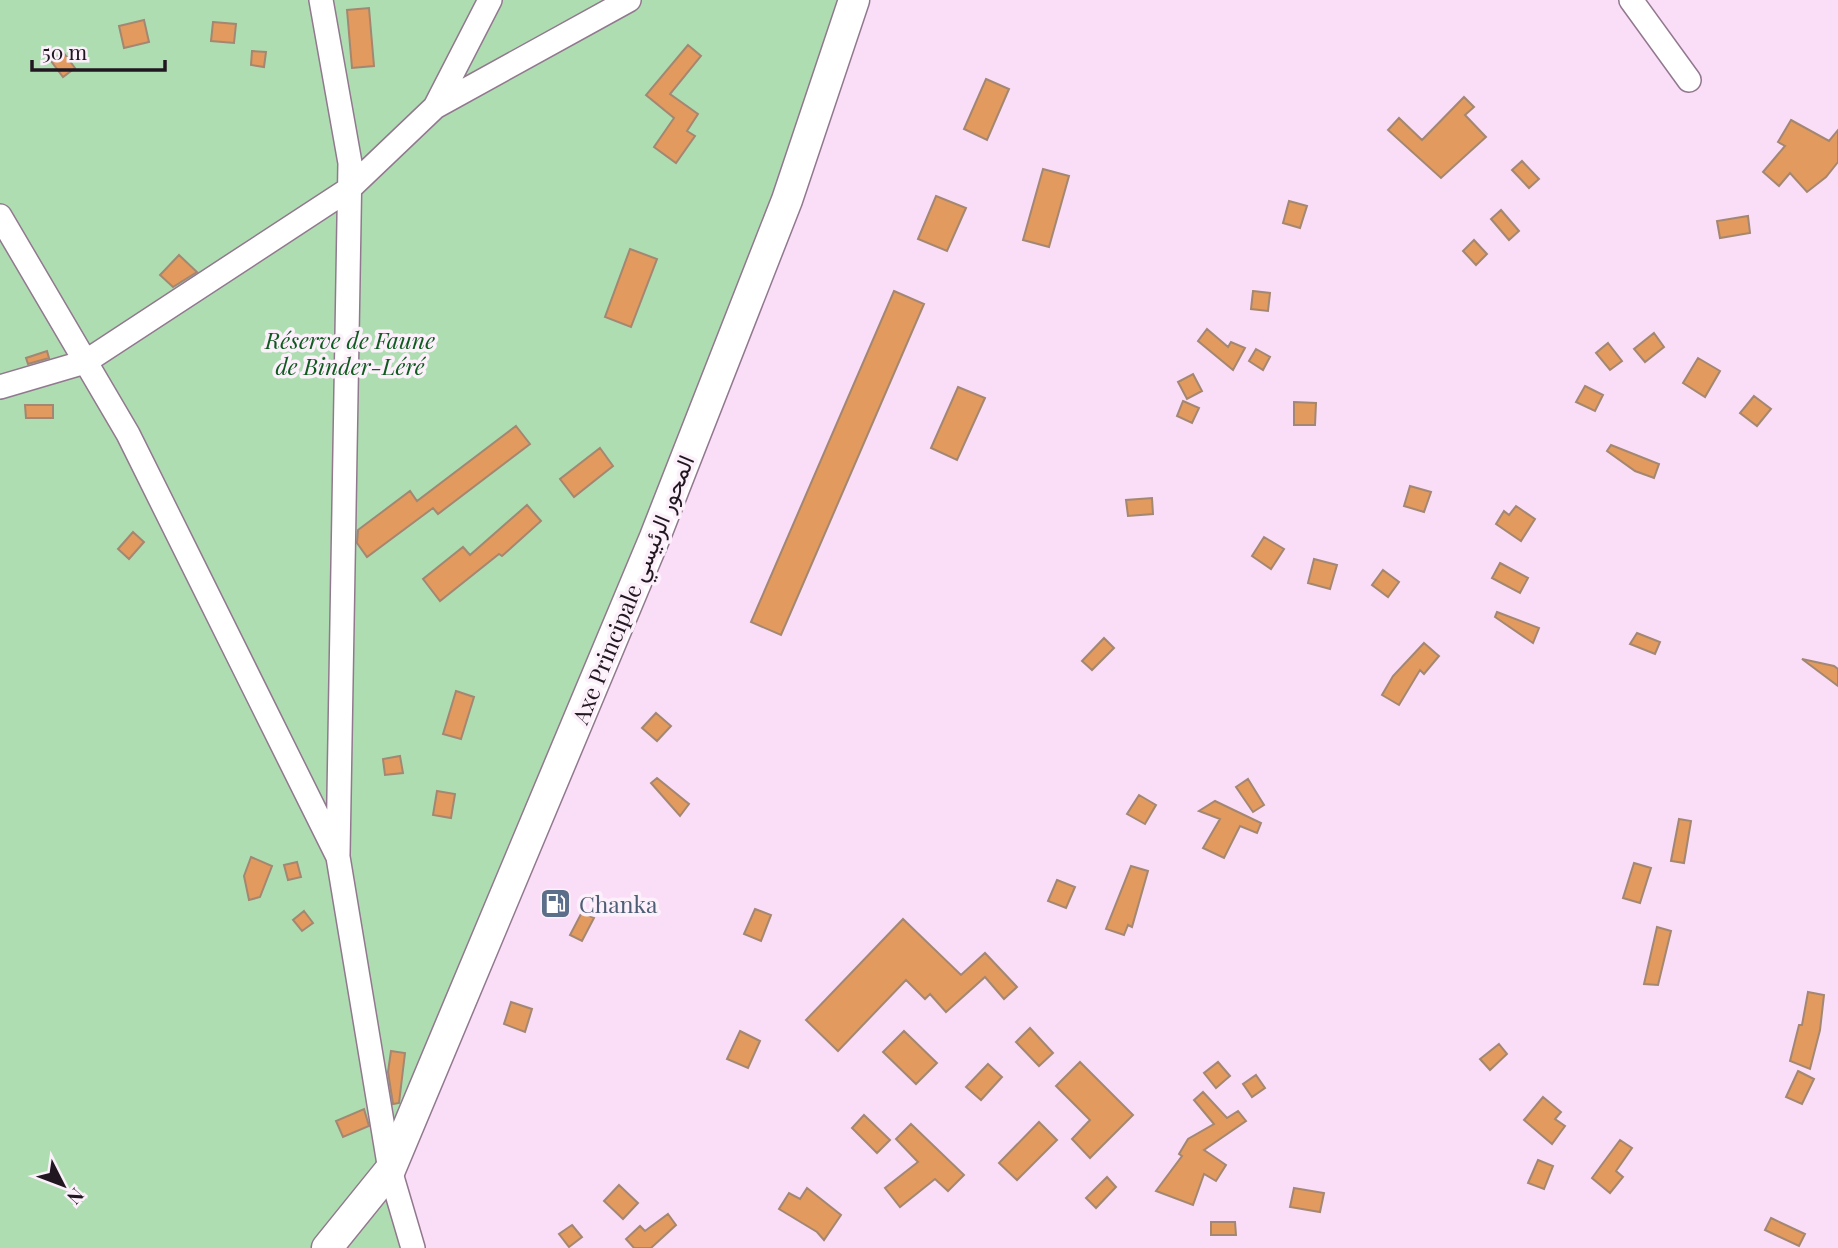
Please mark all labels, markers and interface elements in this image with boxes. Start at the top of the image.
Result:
scale bar [32,28,164,72]
text: 50 m [42,37,88,65]
park label: Réserve de Faune de Binder-Léré [264,324,435,381]
street label: Axe Principale المحور الرئيسي [563,450,705,731]
fuel station icon: Chanka [539,886,573,920]
place label: Chanka [579,888,658,919]
north arrow [28,1150,98,1220]
text: N [62,1183,91,1211]

